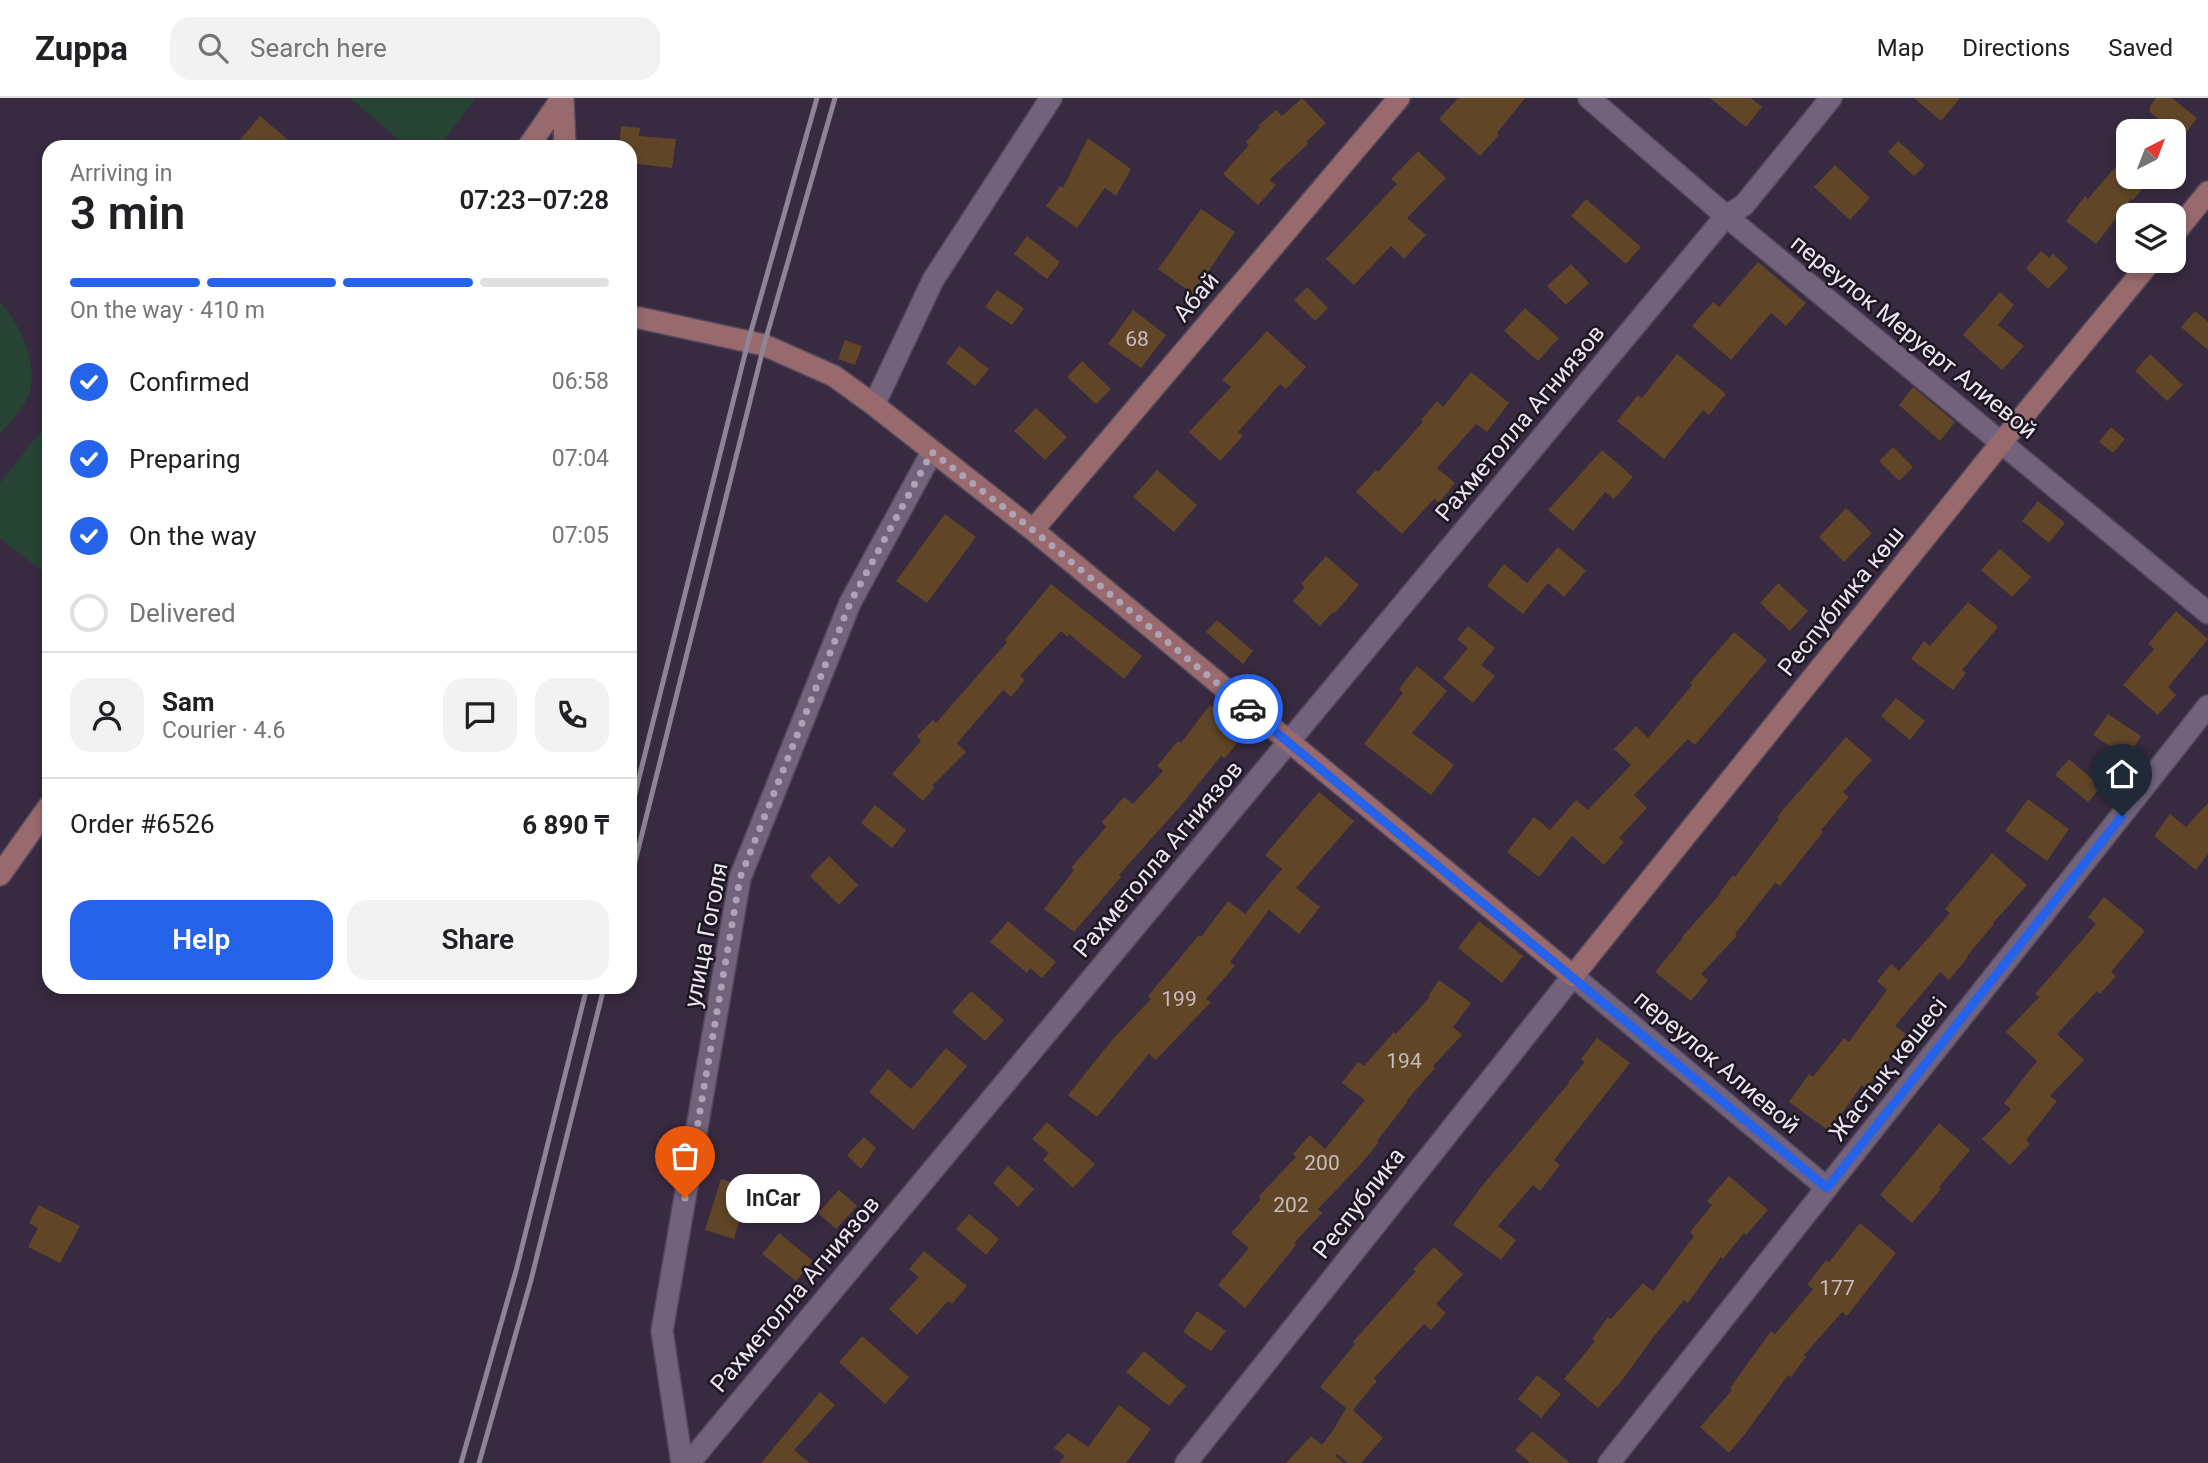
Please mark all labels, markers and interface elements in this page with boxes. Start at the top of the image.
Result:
search box [170,17,660,80]
text: Zuppa [35,29,128,68]
icon: search [194,29,232,67]
text: Search here [250,33,387,63]
text: Map [1877,34,1924,62]
text: Directions [1962,34,2070,62]
text: Saved [2108,34,2173,62]
north arrow [2116,119,2186,189]
map controls [2116,119,2186,273]
text: Arriving in [70,160,173,187]
text: 07:23–07:28 [459,185,609,215]
text: 3 min [70,186,185,240]
button: layers [2116,203,2186,273]
street label: переулок Меруерт Алиевой [1785,229,2043,445]
street label: Абай [1167,267,1225,327]
text: On the way · 410 m [70,297,265,324]
street label: Рахметолла Агниязов [1430,319,1610,527]
house number: 68 [1125,327,1149,351]
icon: check [70,363,108,401]
text: Confirmed [129,367,250,397]
text: 06:58 [552,368,609,395]
icon: check [70,440,108,478]
text: Preparing [129,444,241,474]
text: 07:04 [552,445,609,472]
icon: check [70,517,108,555]
text: On the way [129,521,257,551]
street label: Республика көш [1772,521,1910,681]
text: 07:05 [552,522,609,549]
text: Delivered [129,598,236,628]
courier [1213,674,1283,744]
button: person [70,678,144,752]
button: chat [443,678,517,752]
button: phone [535,678,609,752]
text: Sam [162,687,214,717]
icon: car [1229,690,1267,728]
text: Courier · 4.6 [162,717,285,744]
pin [2092,744,2152,816]
street label: Рахметолла Агниязов [1068,755,1248,963]
icon: home [2103,755,2141,793]
text: Order #6526 [70,809,215,839]
text: 6 890 ₸ [522,810,609,840]
street label: улица Гоголя [678,860,734,1010]
button: Help [70,900,333,980]
button: Share [347,900,609,980]
street label: переулок Алиевой [1628,985,1806,1139]
house number: 199 [1161,987,1197,1011]
street label: Жастық көшесі [1823,992,1953,1146]
house number: 194 [1386,1049,1422,1073]
pin [655,1126,715,1198]
icon: bag [666,1137,704,1175]
street label: Республика [1307,1142,1411,1264]
house number: 200 [1304,1151,1340,1175]
callout: InCar [727,1174,822,1222]
text: InCar [745,1185,801,1212]
street label: Рахметолла Агниязов [705,1190,885,1398]
house number: 202 [1273,1193,1309,1217]
house number: 177 [1819,1276,1855,1300]

